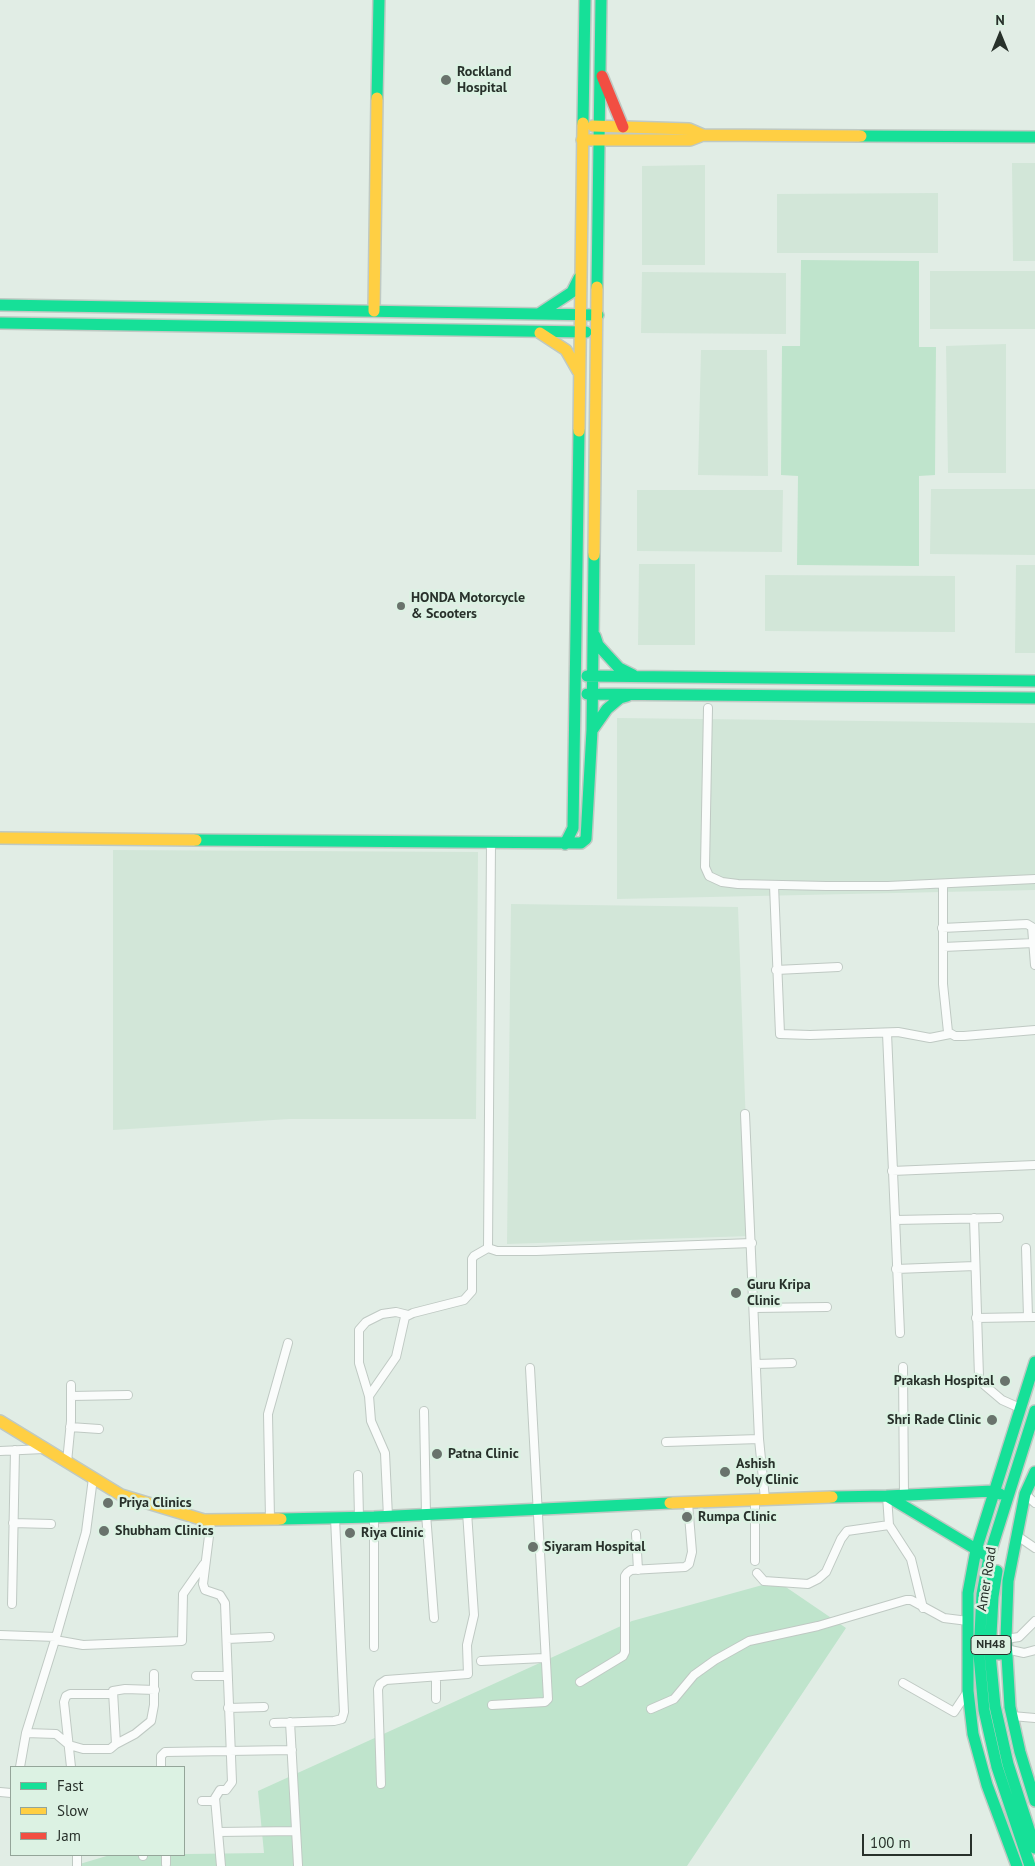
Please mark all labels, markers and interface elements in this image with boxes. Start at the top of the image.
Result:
north arrow [975,10,1025,60]
text: N [995,11,1005,29]
place label: Rockland Hospital [457,64,511,96]
marker: Rockland Hospital [439,73,453,87]
place label: HONDA Motorcycle & Scooters [411,590,525,622]
marker: HONDA Motorcycle & Scooters [395,600,407,612]
place label: Guru Kripa Clinic [747,1277,811,1310]
marker: Guru Kripa Clinic [729,1286,743,1300]
place label: Prakash Hospital [894,1373,994,1389]
marker: Prakash Hospital [998,1374,1012,1388]
place label: Shri Rade Clinic [887,1412,981,1428]
marker: Shri Rade Clinic [985,1413,999,1427]
place label: Patna Clinic [448,1446,519,1462]
marker: Patna Clinic [430,1447,444,1461]
place label: Ashish Poly Clinic [736,1456,799,1488]
marker: Ashish Poly Clinic [718,1465,732,1479]
place label: Priya Clinics [119,1495,192,1511]
marker: Priya Clinics [101,1496,115,1510]
place label: Rumpa Clinic [698,1509,776,1525]
marker: Rumpa Clinic [680,1510,694,1524]
place label: Shubham Clinics [115,1523,214,1539]
marker: Shubham Clinics [97,1524,111,1538]
place label: Riya Clinic [361,1525,424,1541]
marker: Riya Clinic [343,1526,357,1540]
place label: Siyaram Hospital [544,1539,645,1555]
marker: Siyaram Hospital [526,1540,540,1554]
street label: Amer Road [974,1546,1000,1612]
road number: NH48 [971,1636,1011,1654]
legend [10,1766,185,1856]
text: Fast [57,1776,84,1795]
text: Slow [57,1801,88,1820]
scale bar [865,1824,975,1856]
text: Jam [57,1826,81,1845]
text: 100 m [870,1833,911,1852]

